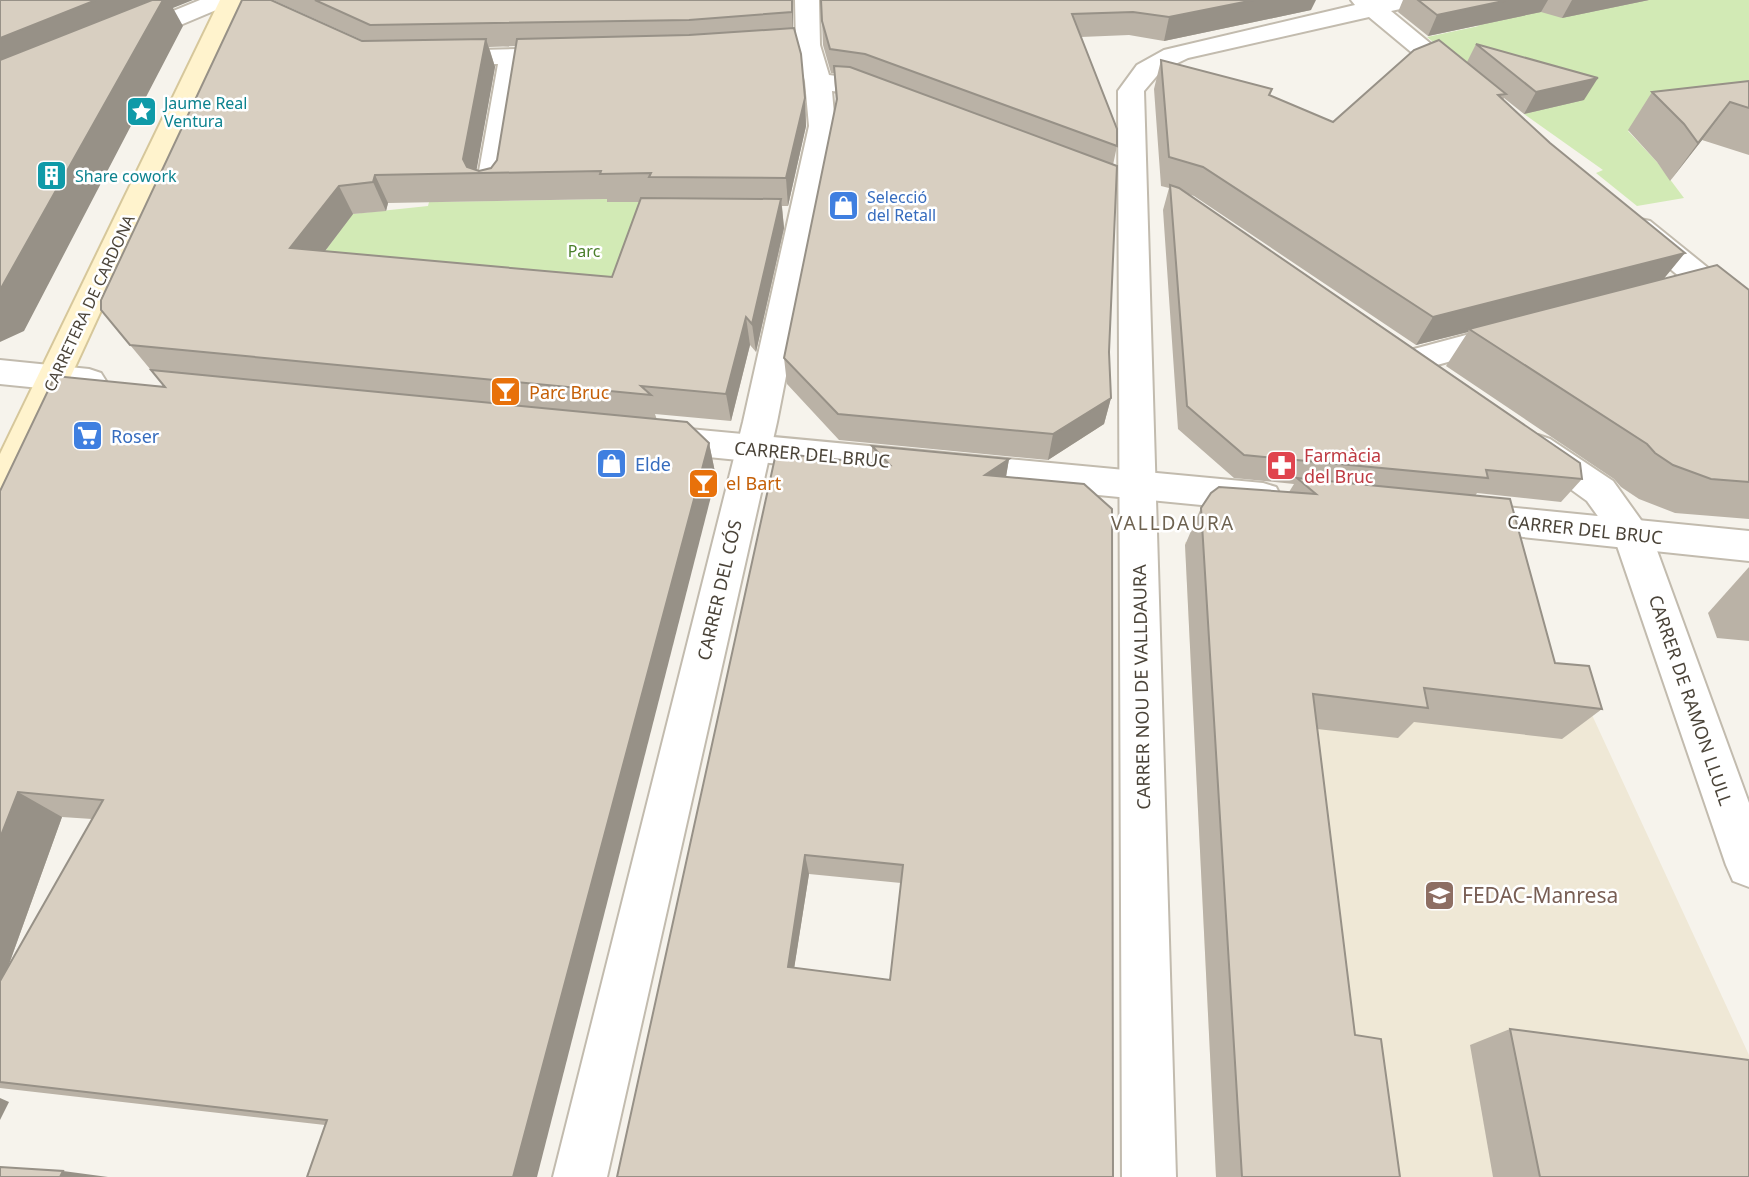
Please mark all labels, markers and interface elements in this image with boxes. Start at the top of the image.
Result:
place label: Jaume Real Ventura [162,92,247,132]
place icon: Jaume Real Ventura [124,95,158,129]
building icon: Share cowork [35,159,69,193]
place label: Share cowork [75,165,177,187]
place label: Selecció del Retall [867,186,936,226]
shop icon: Selecció del Retall [827,189,861,223]
street label: CARRETERA DE CARDONA [38,210,140,395]
park label: Parc [568,240,601,262]
bar icon: Parc Bruc [489,375,523,409]
place label: Parc Bruc [529,380,610,404]
supermarket icon: Roser [71,419,105,453]
place label: Roser [111,424,160,448]
street label: CARRER DEL BRUC [733,435,891,473]
place label: Farmàcia del Bruc [1304,443,1381,488]
shop icon: Elde [595,447,629,481]
pharmacy icon: Farmàcia del Bruc [1264,448,1298,482]
place label: Elde [635,452,671,476]
bar icon: el Bart [686,466,720,500]
place label: el Bart [726,471,782,495]
street label: CARRER DEL BRUC [1506,509,1664,549]
district label: VALLDAURA [1111,510,1235,536]
street label: CARRER DEL CÓS [691,517,747,663]
street label: CARRER NOU DE VALLDAURA [1127,564,1155,810]
street label: CARRER DE RAMON LLULL [1644,592,1738,808]
school or university icon: FEDAC-Manresa [1422,878,1456,912]
place label: FEDAC-Manresa [1462,881,1618,909]

